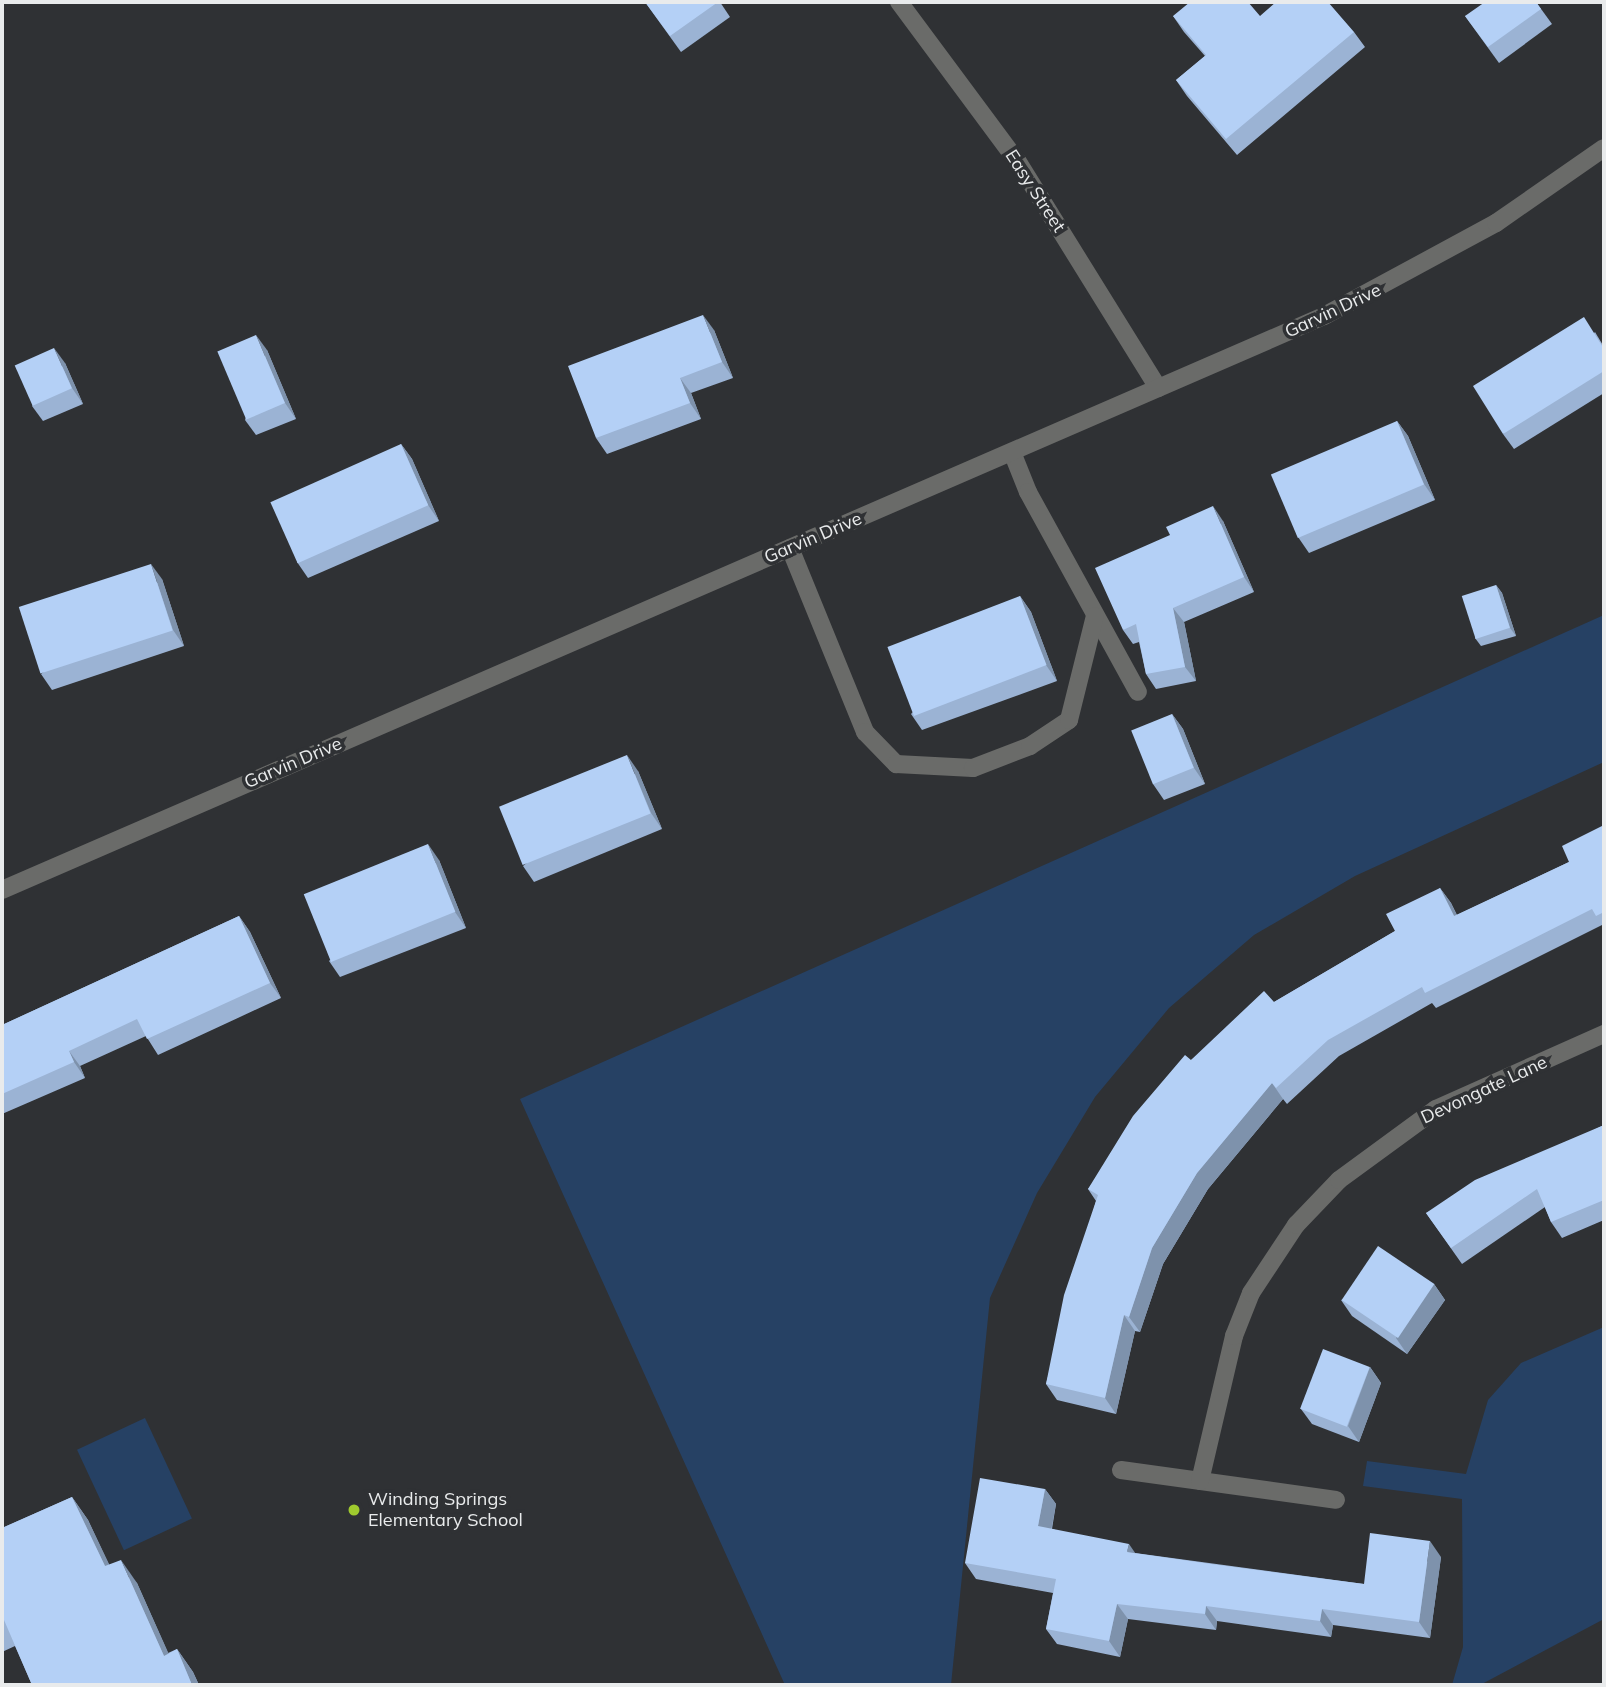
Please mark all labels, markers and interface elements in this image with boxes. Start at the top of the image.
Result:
street label: Easy Street [1000,146,1070,236]
street label: Garvin Drive [1281,279,1385,343]
street label: Garvin Drive [761,508,865,568]
street label: Garvin Drive [241,733,345,793]
street label: Devongate Lane [1417,1051,1551,1129]
place label: Winding Springs Elementary School [368,1489,523,1532]
marker: Winding Springs Elementary School [346,1502,362,1518]

